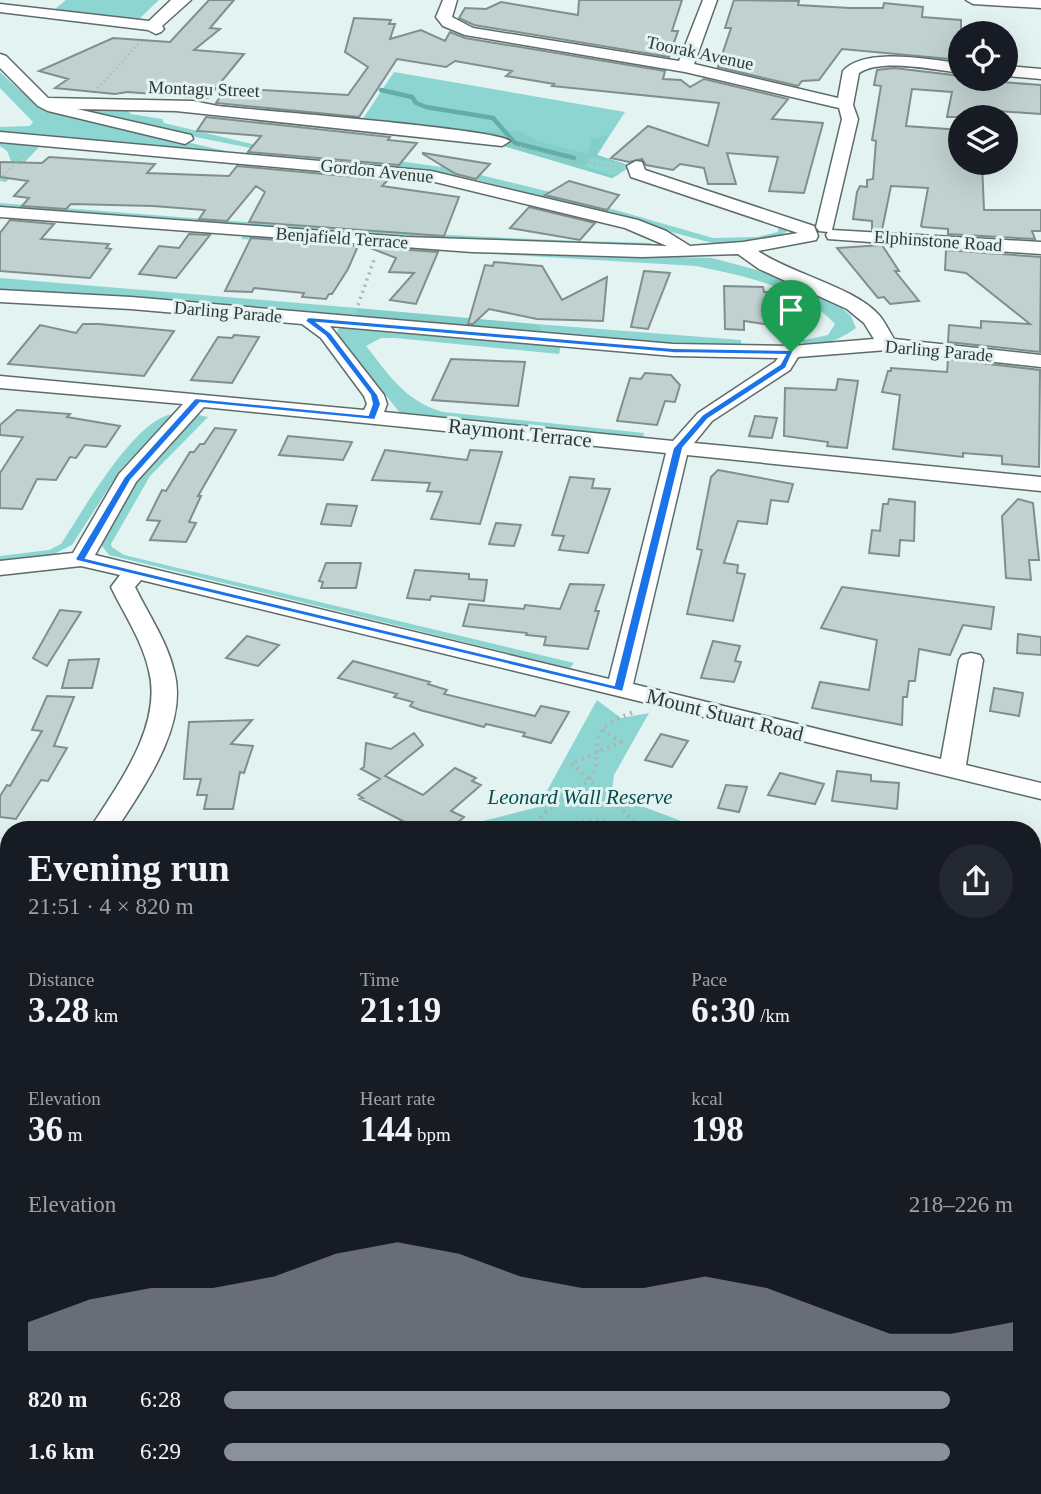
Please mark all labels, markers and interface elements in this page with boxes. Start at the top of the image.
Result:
map controls [948,21,1018,175]
button: locate [948,21,1018,91]
street label: Toorak Avenue [645,32,755,74]
street label: Montagu Street [148,77,260,101]
button: layers [948,105,1018,175]
street label: Gordon Avenue [320,155,434,187]
street label: Benjafield Terrace [275,223,409,253]
street label: Elphinstone Road [873,227,1003,255]
pin [761,280,821,352]
icon: arrive [772,291,810,329]
street label: Darling Parade [173,297,283,327]
street label: Darling Parade [884,336,994,366]
street label: Raymont Terrace [447,414,593,452]
street label: Mount Stuart Road [644,684,806,746]
park label: Leonard Wall Reserve [486,785,673,809]
button: share [939,844,1013,918]
text: Evening run [28,847,230,889]
text: 21:51 · 4 × 820 m [28,894,194,919]
text: Distance [28,969,94,990]
text: Time [360,969,399,990]
text: Pace [691,969,727,990]
text: 3.28 [28,991,89,1030]
text: 21:19 [360,991,441,1030]
text: 6:30 [691,991,755,1030]
text: km [89,1005,118,1026]
text: /km [755,1005,790,1026]
text: Elevation [28,1088,101,1109]
text: Heart rate [360,1088,435,1109]
text: kcal [691,1088,723,1109]
text: 36 [28,1110,63,1149]
text: 144 [360,1110,412,1149]
text: 198 [691,1110,744,1149]
text: m [63,1124,83,1145]
text: bpm [412,1124,451,1145]
text: Elevation [28,1192,116,1217]
text: 218–226 m [909,1192,1013,1217]
text: 820 m [28,1387,87,1412]
text: 6:28 [140,1387,181,1412]
text: 1.6 km [28,1439,94,1464]
text: 6:29 [140,1439,181,1464]

